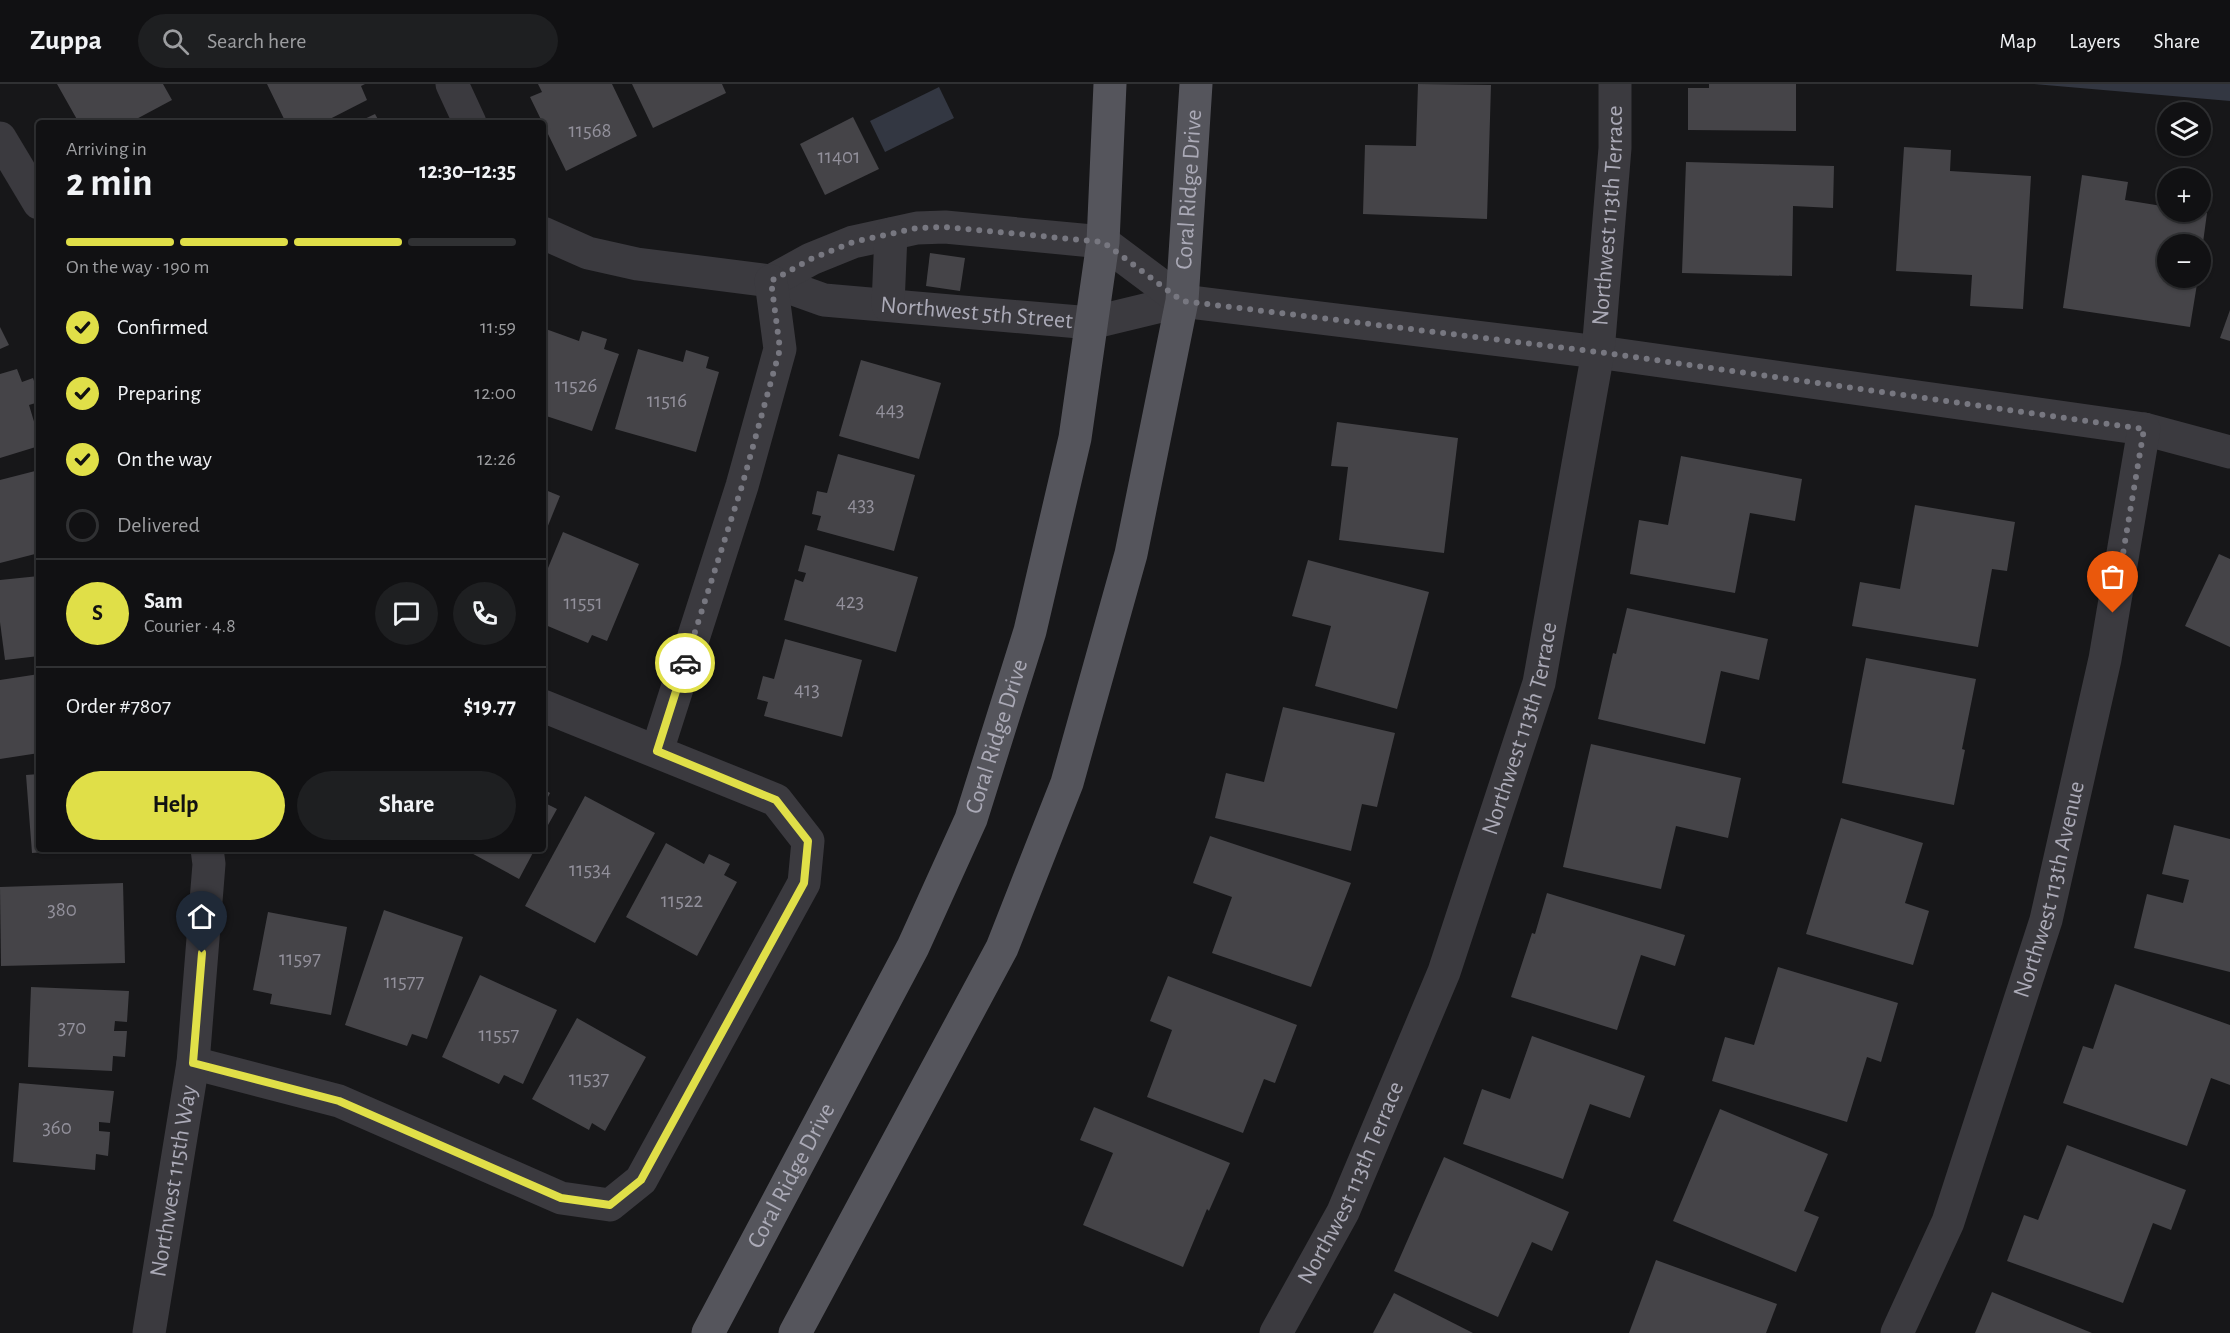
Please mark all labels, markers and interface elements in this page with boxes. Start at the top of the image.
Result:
search box [138,14,558,68]
icon: search [159,25,192,58]
text: Zuppa [30,27,102,55]
text: Search here [207,30,307,52]
text: Map [2000,31,2036,52]
text: Layers [2069,31,2120,52]
text: Share [2153,31,2200,52]
map controls [2157,102,2211,288]
button: layers [2157,102,2211,156]
street label: Northwest 113th Terrace [1588,105,1627,327]
street label: Coral Ridge Drive [1172,109,1206,270]
house number: 11568 [568,120,612,141]
text: Arriving in [66,139,147,159]
house number: 11401 [818,146,860,167]
text: 12:30–12:35 [419,160,516,182]
text: 2 min [66,164,153,203]
button: + [2157,168,2211,222]
button: − [2157,234,2211,288]
text: On the way · 190 m [66,257,210,277]
street label: Northwest 5th Street [879,293,1074,333]
icon: check [66,311,99,344]
text: Confirmed [117,316,208,338]
text: 11:59 [480,317,516,337]
house number: 11526 [555,375,597,396]
icon: check [66,377,99,410]
text: Preparing [117,382,201,404]
text: 12:00 [474,383,516,403]
house number: 11516 [647,390,687,411]
house number: 443 [876,399,904,420]
icon: check [66,443,99,476]
text: On the way [117,448,212,470]
text: 12:26 [477,449,516,469]
house number: 433 [847,494,875,515]
text: Delivered [117,514,200,536]
pin [2087,551,2138,613]
icon: bag [2096,560,2129,593]
button: chat [375,582,438,645]
button: phone [453,582,516,645]
text: Sam [144,590,183,612]
house number: 423 [836,591,864,612]
house number: 11551 [563,592,603,613]
text: S [92,602,103,624]
text: Courier · 4.8 [144,616,236,636]
street label: Northwest 113th Terrace [1478,620,1562,838]
courier [655,633,715,693]
icon: car [669,647,702,680]
street label: Coral Ridge Drive [961,656,1032,817]
house number: 413 [794,679,820,700]
text: Order #7807 [66,695,171,717]
text: $19.77 [464,695,516,717]
button: Help [66,771,285,840]
button: Share [297,771,516,840]
street label: Northwest 113th Avenue [2010,779,2089,1001]
house number: 11534 [569,859,611,880]
house number: 11522 [661,890,703,911]
pin [176,891,227,953]
house number: 380 [47,899,77,920]
icon: home [185,900,218,933]
house number: 11597 [279,948,321,969]
house number: 11577 [384,971,425,992]
house number: 370 [58,1017,86,1038]
house number: 11557 [479,1024,520,1045]
house number: 11537 [569,1068,610,1089]
street label: Northwest 113th Terrace [1293,1078,1408,1288]
street label: Northwest 115th Way [146,1083,201,1279]
street label: Coral Ridge Drive [743,1099,840,1252]
house number: 360 [42,1117,72,1138]

